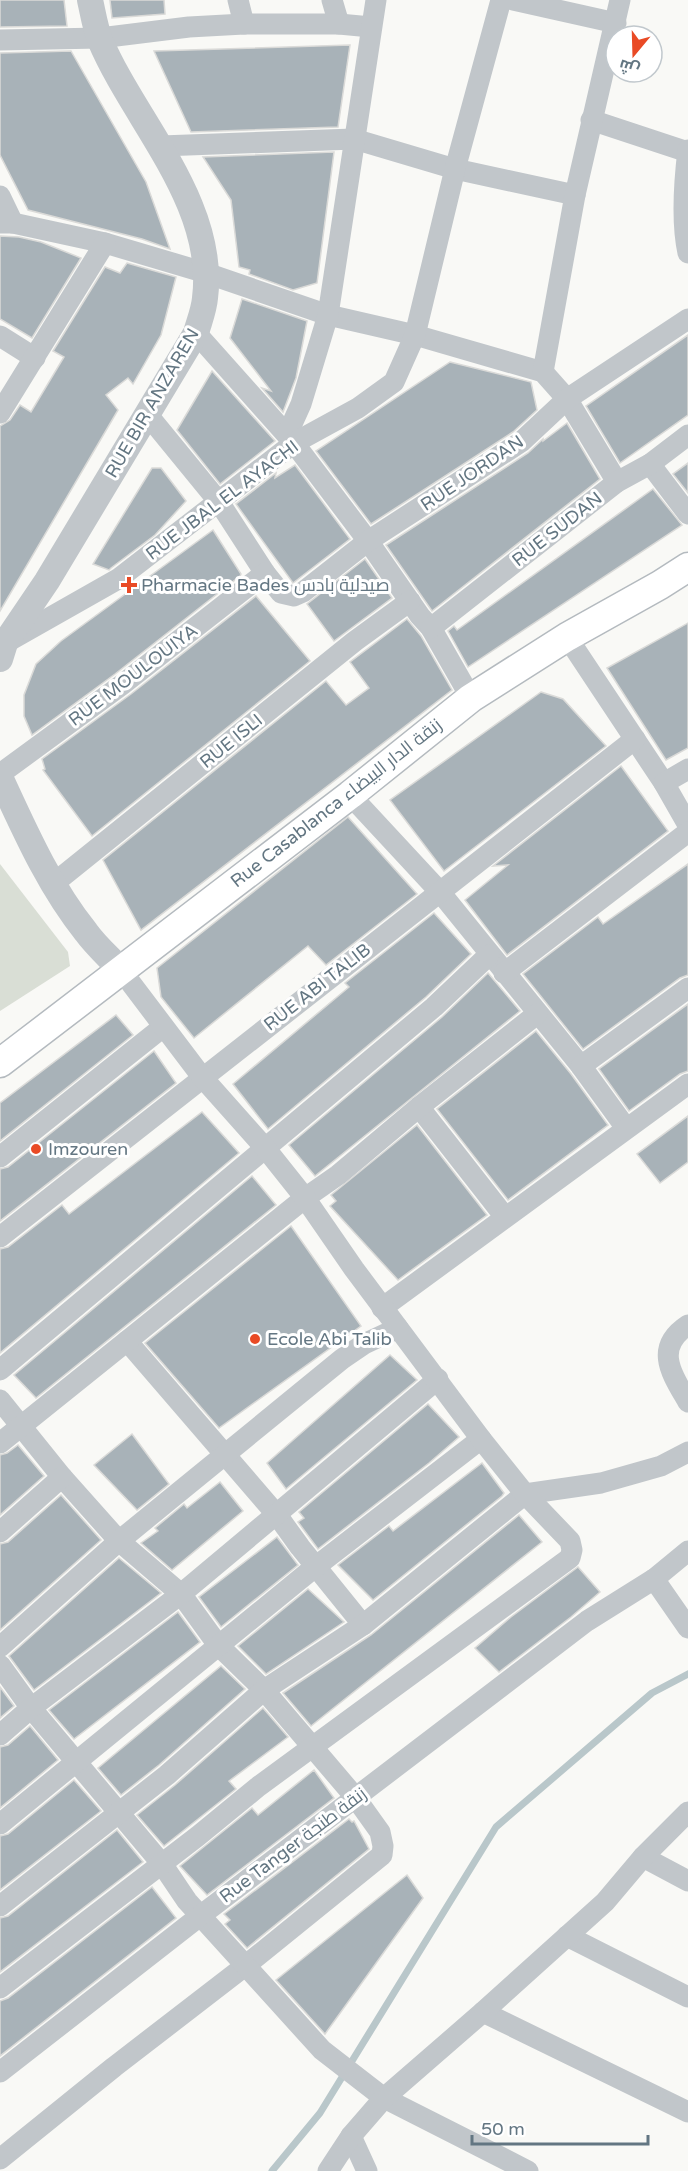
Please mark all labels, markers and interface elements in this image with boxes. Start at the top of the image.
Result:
north arrow [604,24,664,84]
text: ش [616,54,642,80]
street label: RUE BIR ANZAREN [100,324,204,482]
street label: RUE JORDAN [416,430,528,516]
street label: RUE JBAL EL AYACHI [141,435,303,565]
street label: RUE SUDAN [507,487,607,571]
place label: Pharmacie Bades صيدلية بادس [141,574,390,596]
marker: Pharmacie Bades صيدلية بادس [122,578,136,592]
street label: RUE MOULOUIYA [64,619,202,731]
street label: RUE ISLI [195,709,267,773]
street label: Rue Casablanca زنقة الدار البيضاء [226,714,446,892]
street label: RUE ABI TALIB [259,938,375,1036]
place label: Imzouren [48,1138,128,1160]
marker: Imzouren [29,1142,43,1156]
place label: Ecole Abi Talib [267,1328,392,1350]
marker: Ecole Abi Talib [248,1332,262,1346]
street label: Rue Tanger زنقة طنجة [215,1783,371,1907]
scale bar [472,2108,648,2146]
text: 50 m [481,2118,525,2140]

